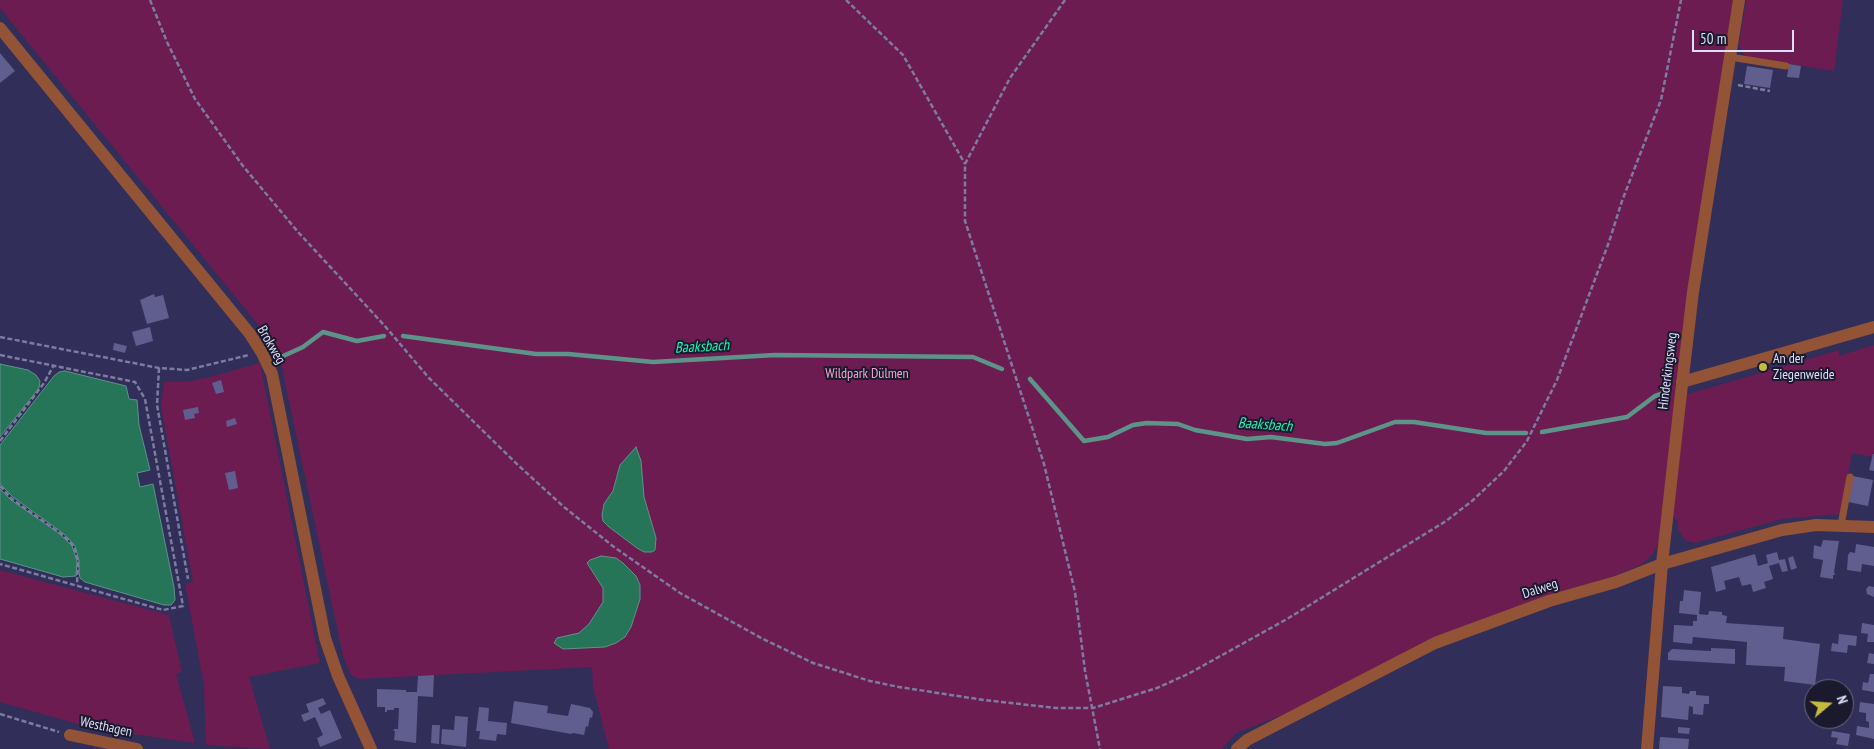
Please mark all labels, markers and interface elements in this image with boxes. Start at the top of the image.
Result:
scale bar [1694,20,1796,52]
text: 50 m [1700,29,1726,48]
street label: Brokweg [253,323,289,367]
street label: Hinderkingsweg [1655,331,1681,411]
water label: Baaksbach [674,337,730,357]
place label: An der Ziegenweide [1773,351,1835,384]
marker: An der Ziegenweide [1757,361,1769,373]
park label: Wildpark Dülmen [825,366,909,382]
water label: Baaksbach [1237,414,1293,436]
street label: Dalweg [1520,575,1560,603]
north arrow [1804,679,1854,729]
text: N [1833,693,1852,706]
street label: Westhagen [78,713,134,741]

